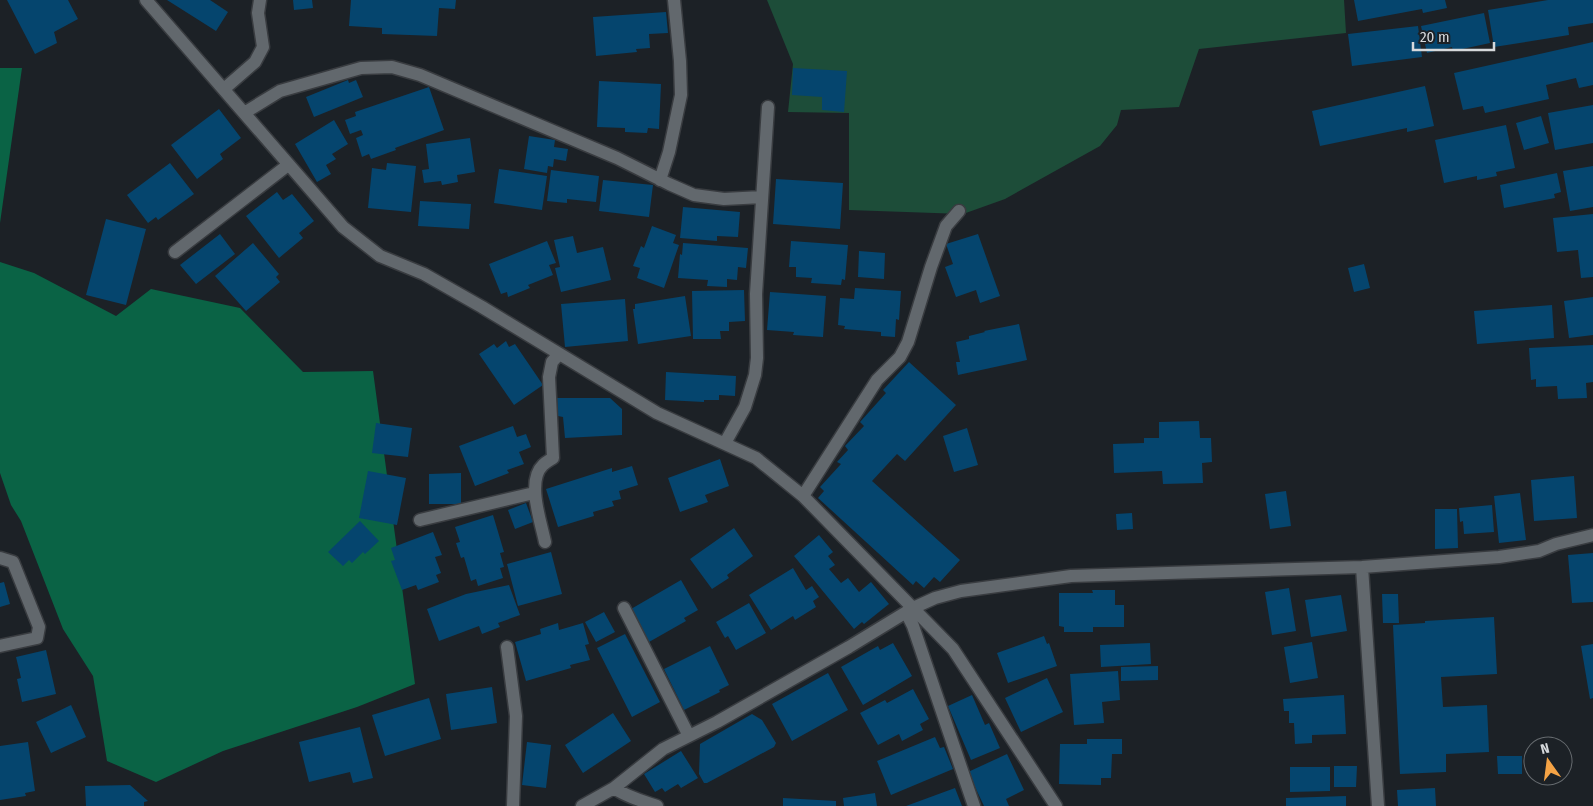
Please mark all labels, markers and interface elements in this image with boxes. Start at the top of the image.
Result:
scale bar [1413,20,1494,52]
text: 20 m [1420,28,1450,46]
north arrow [1523,736,1573,786]
text: N [1539,740,1551,758]

